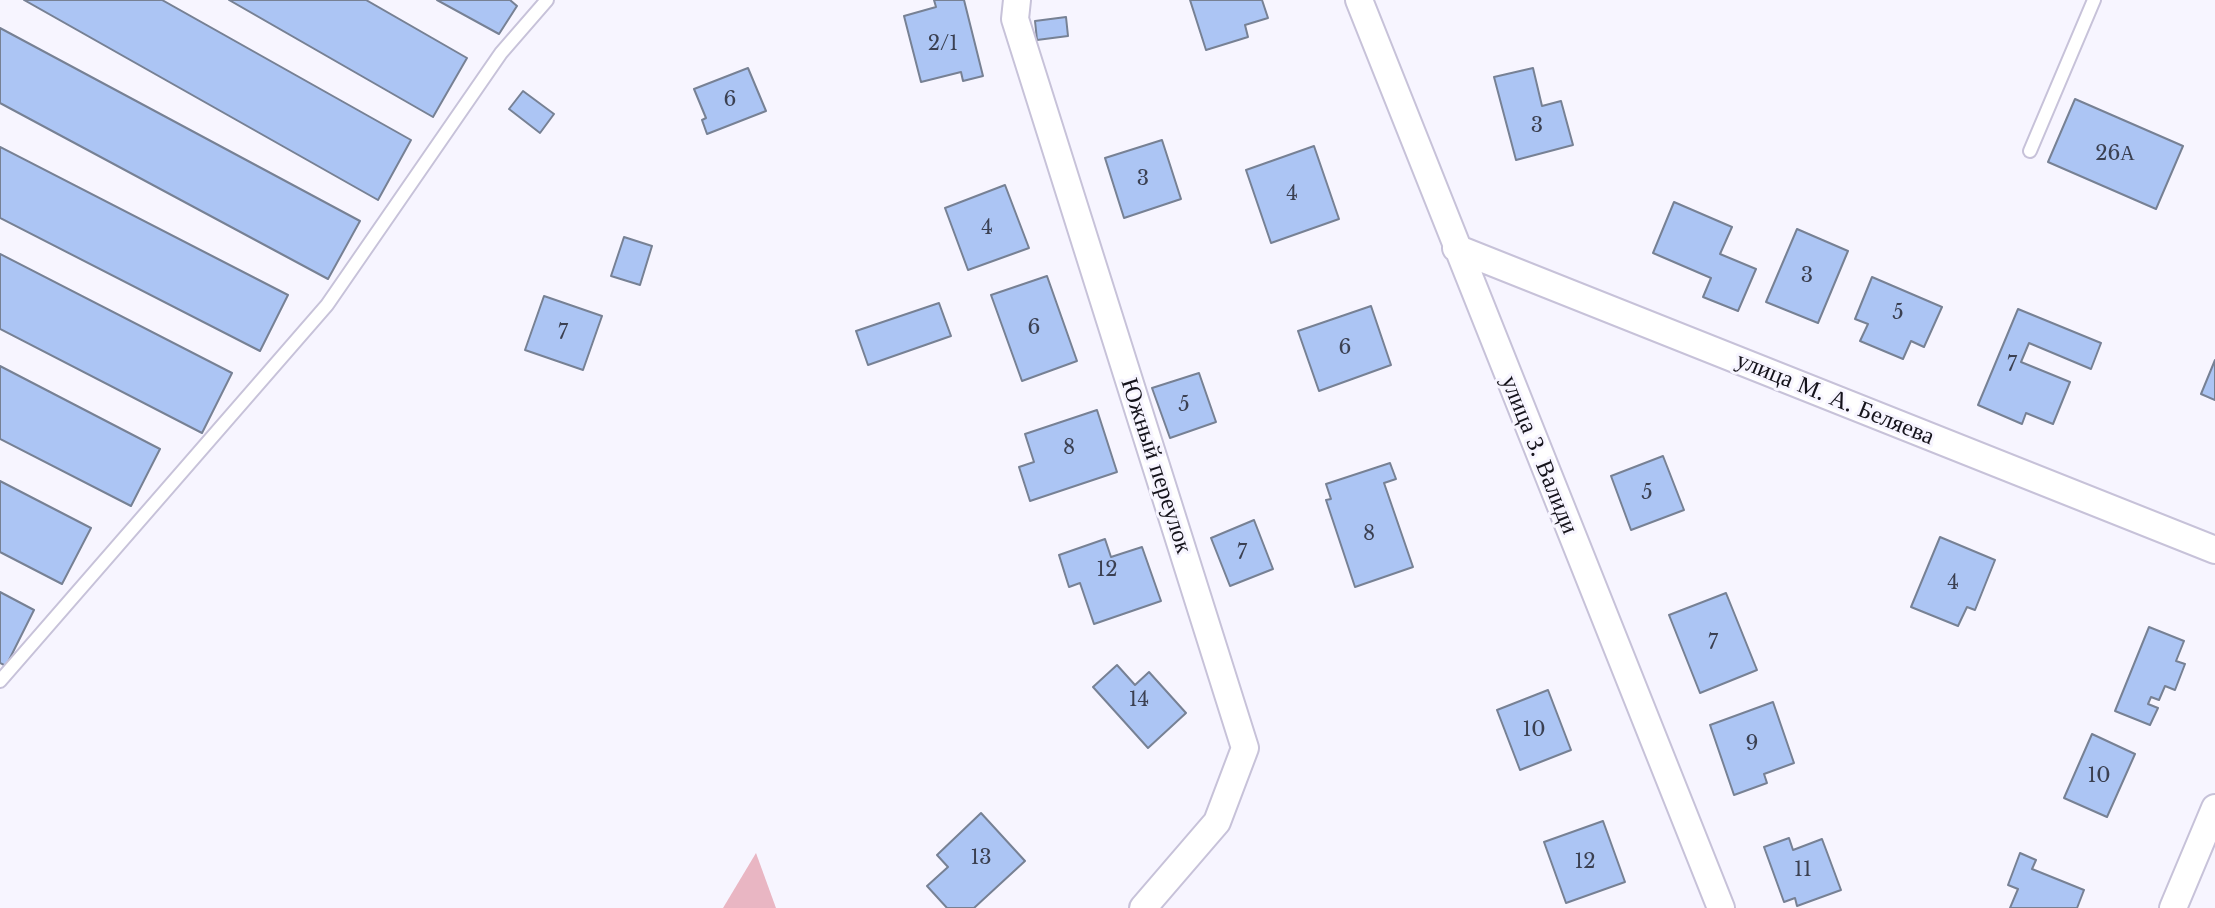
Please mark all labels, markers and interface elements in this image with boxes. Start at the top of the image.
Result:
house number: 2/1 [928,32,958,56]
house number: 6 [724,88,736,112]
house number: 3 [1531,114,1543,138]
house number: 26А [2095,142,2135,166]
house number: 3 [1137,167,1149,191]
house number: 4 [1286,182,1298,206]
house number: 4 [981,216,993,240]
house number: 3 [1801,264,1813,288]
house number: 5 [1892,301,1904,325]
house number: 6 [1028,316,1040,340]
house number: 7 [558,321,568,345]
house number: 6 [1339,336,1351,360]
street label: улица М. А. Беляева [1732,346,1938,452]
house number: 7 [2007,353,2017,377]
street label: улица З. Валиди [1494,372,1584,538]
street label: Южный переулок [1114,375,1198,557]
house number: 5 [1178,393,1190,417]
house number: 8 [1063,436,1075,460]
house number: 5 [1641,481,1653,505]
house number: 8 [1363,522,1375,546]
house number: 7 [1237,541,1247,565]
house number: 12 [1096,558,1118,582]
house number: 4 [1947,571,1959,595]
house number: 7 [1708,631,1718,655]
house number: 14 [1129,688,1149,712]
house number: 10 [1522,718,1546,742]
house number: 9 [1746,732,1758,756]
house number: 10 [2087,764,2111,788]
house number: 13 [970,846,992,870]
house number: 12 [1574,850,1596,874]
house number: 11 [1794,858,1812,882]

